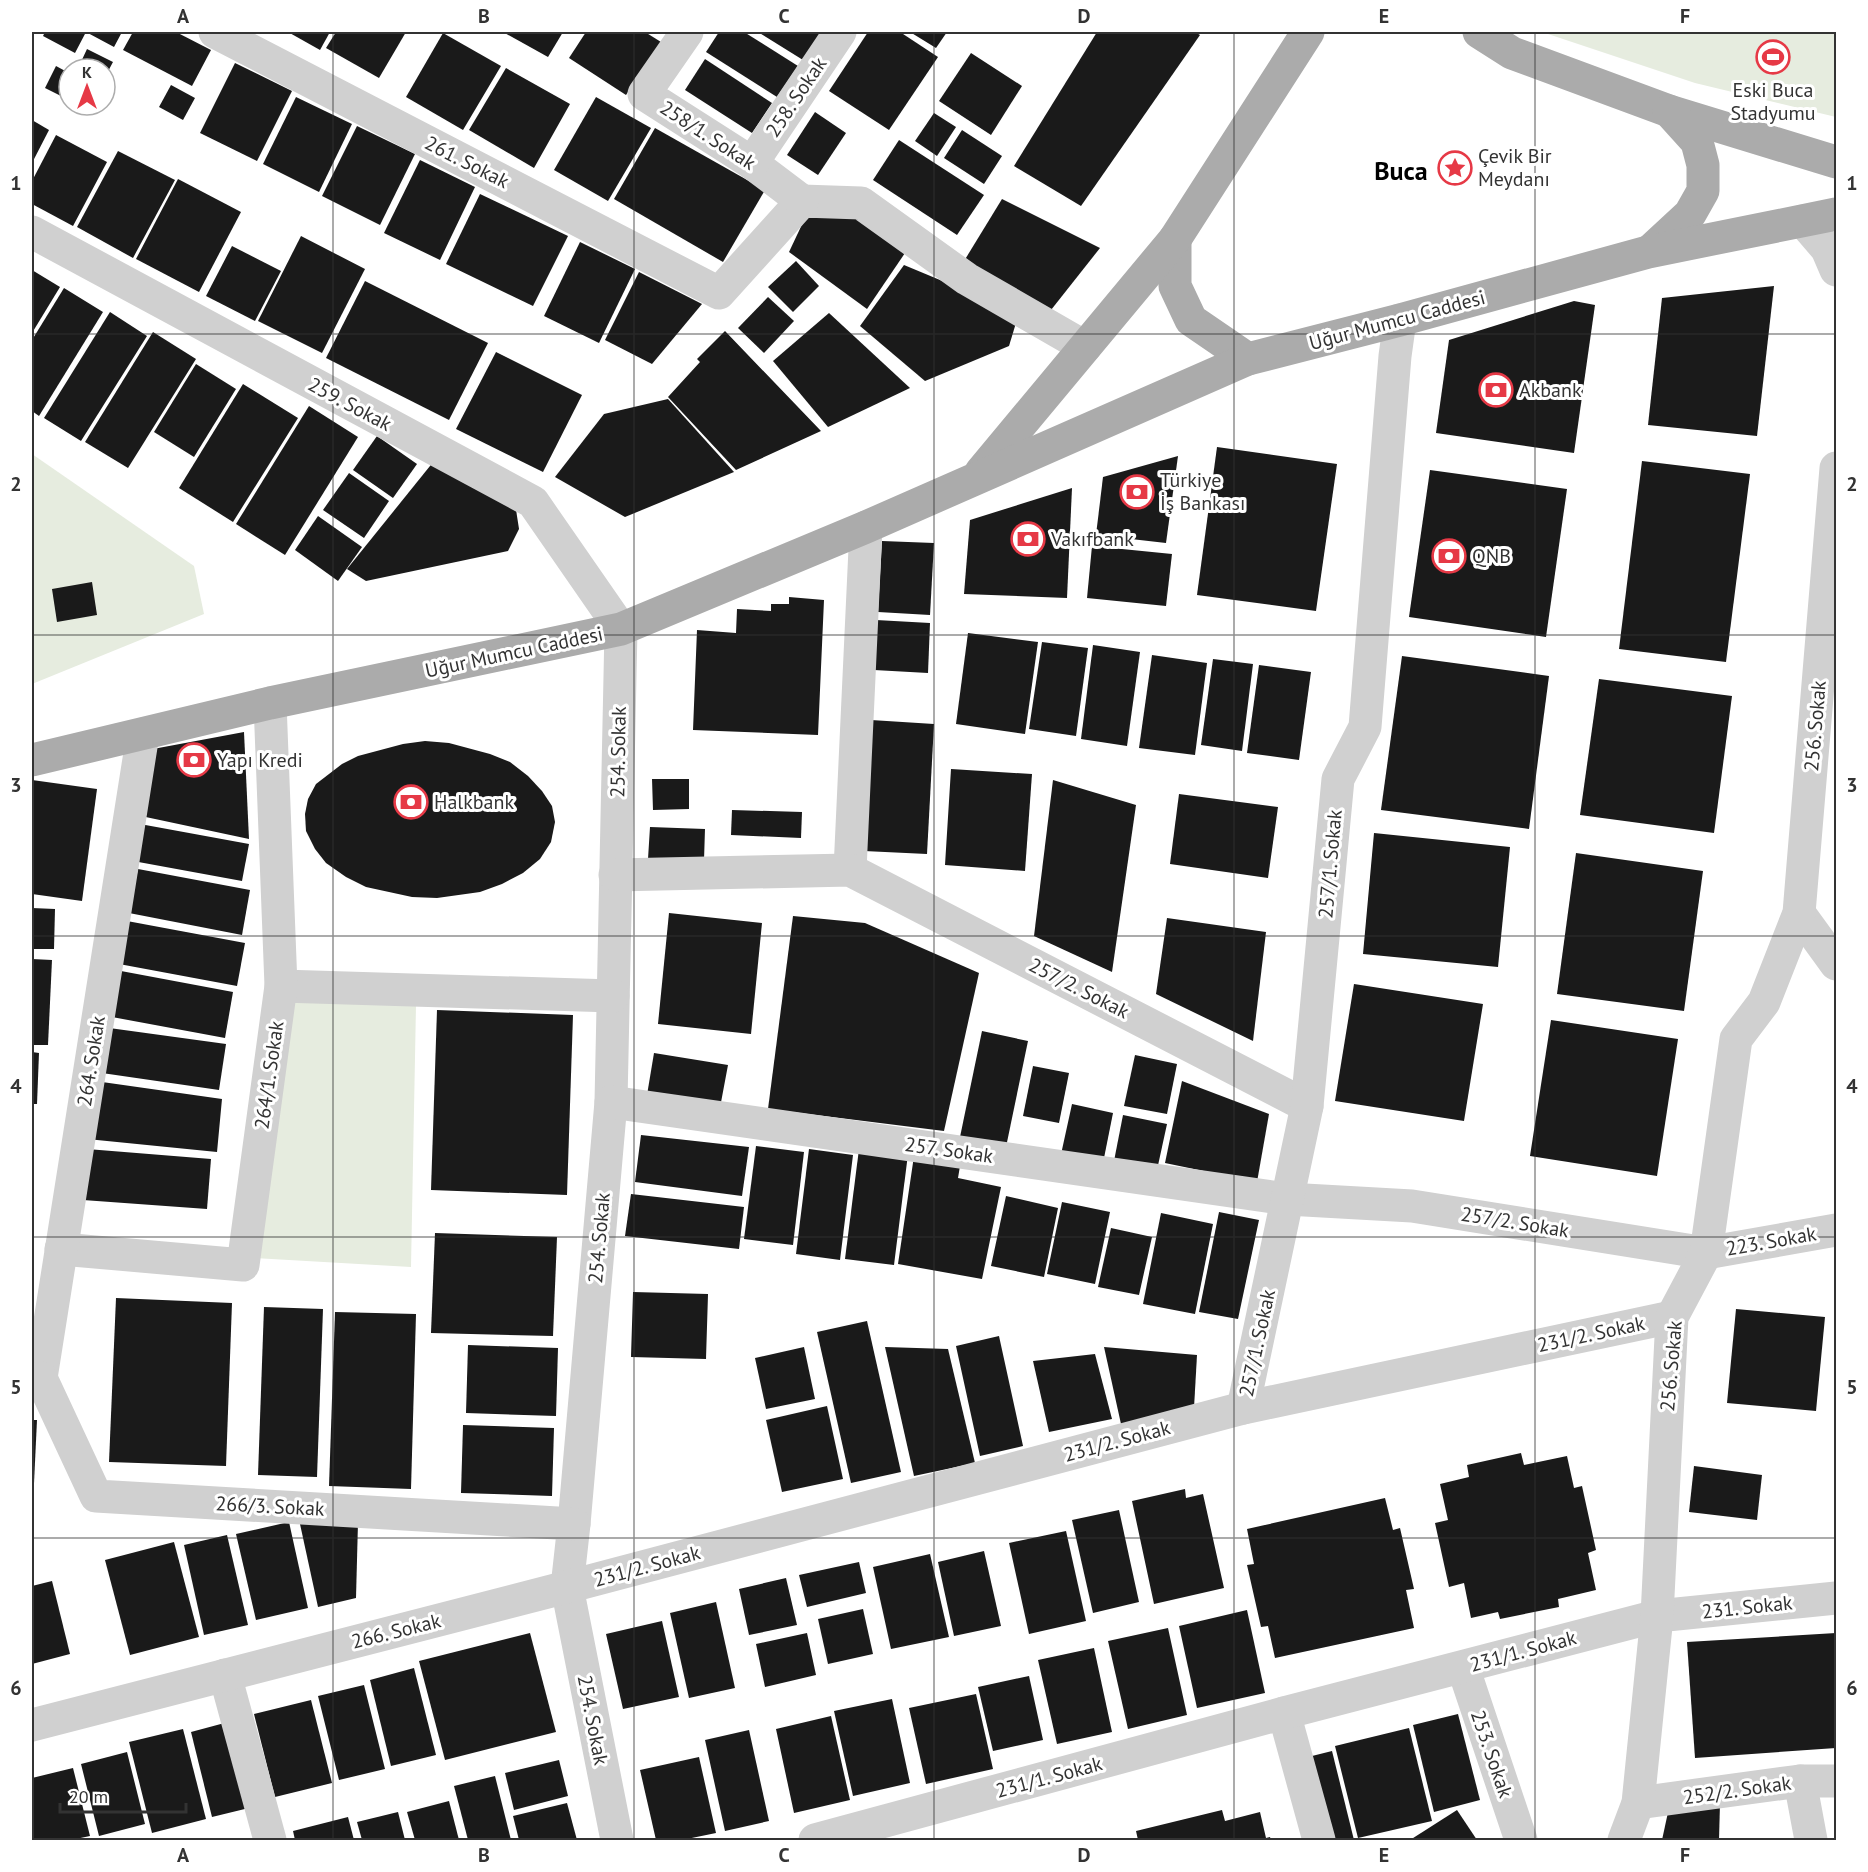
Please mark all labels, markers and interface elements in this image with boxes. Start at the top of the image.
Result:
text: A [177,3,190,29]
text: B [478,3,490,29]
text: C [778,3,790,29]
text: D [1078,3,1091,29]
text: E [1379,3,1389,29]
text: F [1680,3,1690,29]
sports icon: Eski Buca Stadyumu [1755,39,1791,75]
street label: 258. Sokak [760,52,833,142]
north arrow [57,57,117,117]
text: K [82,62,92,82]
place label: Eski Buca Stadyumu [1730,77,1816,126]
street label: 258/1. Sokak [655,94,761,176]
street label: 261. Sokak [420,130,514,194]
place label: Çevik Bir Meydanı [1478,143,1552,192]
place icon: Çevik Bir Meydanı [1437,150,1473,186]
district label: Buca [1374,154,1428,187]
text: 1 [10,170,22,196]
text: 1 [1846,170,1858,196]
street label: Uğur Mumcu Caddesi [1306,284,1488,356]
street label: 259. Sokak [304,371,397,437]
bank icon: Akbank [1478,372,1514,408]
place label: Akbank [1519,377,1582,403]
place label: Türkiye İş Bankası [1160,467,1245,516]
text: 2 [10,471,22,497]
text: 2 [1846,471,1858,497]
bank icon: Türkiye İş Bankası [1119,474,1155,510]
bank icon: Vakıfbank [1010,521,1046,557]
place label: Vakıfbank [1050,526,1134,552]
bank icon: QNB [1431,538,1467,574]
place label: QNB [1472,543,1511,569]
street label: Uğur Mumcu Caddesi [423,620,605,684]
street label: 256. Sokak [1798,679,1832,773]
street label: 254. Sokak [604,706,632,798]
bank icon: Yapı Kredi [176,742,212,778]
place label: Yapı Kredi [217,747,303,773]
text: 3 [10,772,22,798]
text: 3 [1846,772,1858,798]
bank icon: Halkbank [393,784,429,820]
place label: Halkbank [434,789,514,815]
street label: 257/1. Sokak [1312,808,1348,920]
street label: 257/2. Sokak [1024,952,1134,1025]
street label: 264. Sokak [71,1014,111,1108]
street label: 264/1. Sokak [249,1019,290,1131]
text: 4 [10,1073,22,1099]
text: 4 [1846,1073,1858,1099]
street label: 257. Sokak [903,1131,995,1169]
street label: 254. Sokak [582,1191,616,1285]
street label: 257/2. Sokak [1459,1201,1571,1243]
street label: 223. Sokak [1724,1220,1819,1262]
street label: 257/1. Sokak [1233,1287,1281,1399]
street label: 231/2. Sokak [1535,1310,1647,1358]
street label: 256. Sokak [1654,1319,1688,1413]
text: 5 [10,1374,22,1400]
text: 5 [1846,1374,1858,1400]
street label: 231/2. Sokak [1061,1414,1173,1468]
street label: 266/3. Sokak [215,1490,326,1522]
street label: 231/2. Sokak [591,1539,703,1593]
street label: 231. Sokak [1700,1589,1794,1625]
street label: 266. Sokak [349,1607,444,1655]
street label: 231/1. Sokak [1467,1624,1579,1678]
street label: 254. Sokak [572,1673,615,1768]
text: 6 [10,1675,22,1701]
text: 6 [1846,1675,1858,1701]
street label: 253. Sokak [1465,1707,1519,1802]
street label: 231/1. Sokak [993,1750,1105,1804]
street label: 252/2. Sokak [1681,1769,1793,1810]
scale bar [60,1776,186,1814]
text: 20 m [69,1785,108,1808]
text: A [177,1842,190,1868]
text: B [478,1842,490,1868]
text: C [778,1842,790,1868]
text: D [1078,1842,1091,1868]
text: E [1379,1842,1389,1868]
text: F [1680,1842,1690,1868]

